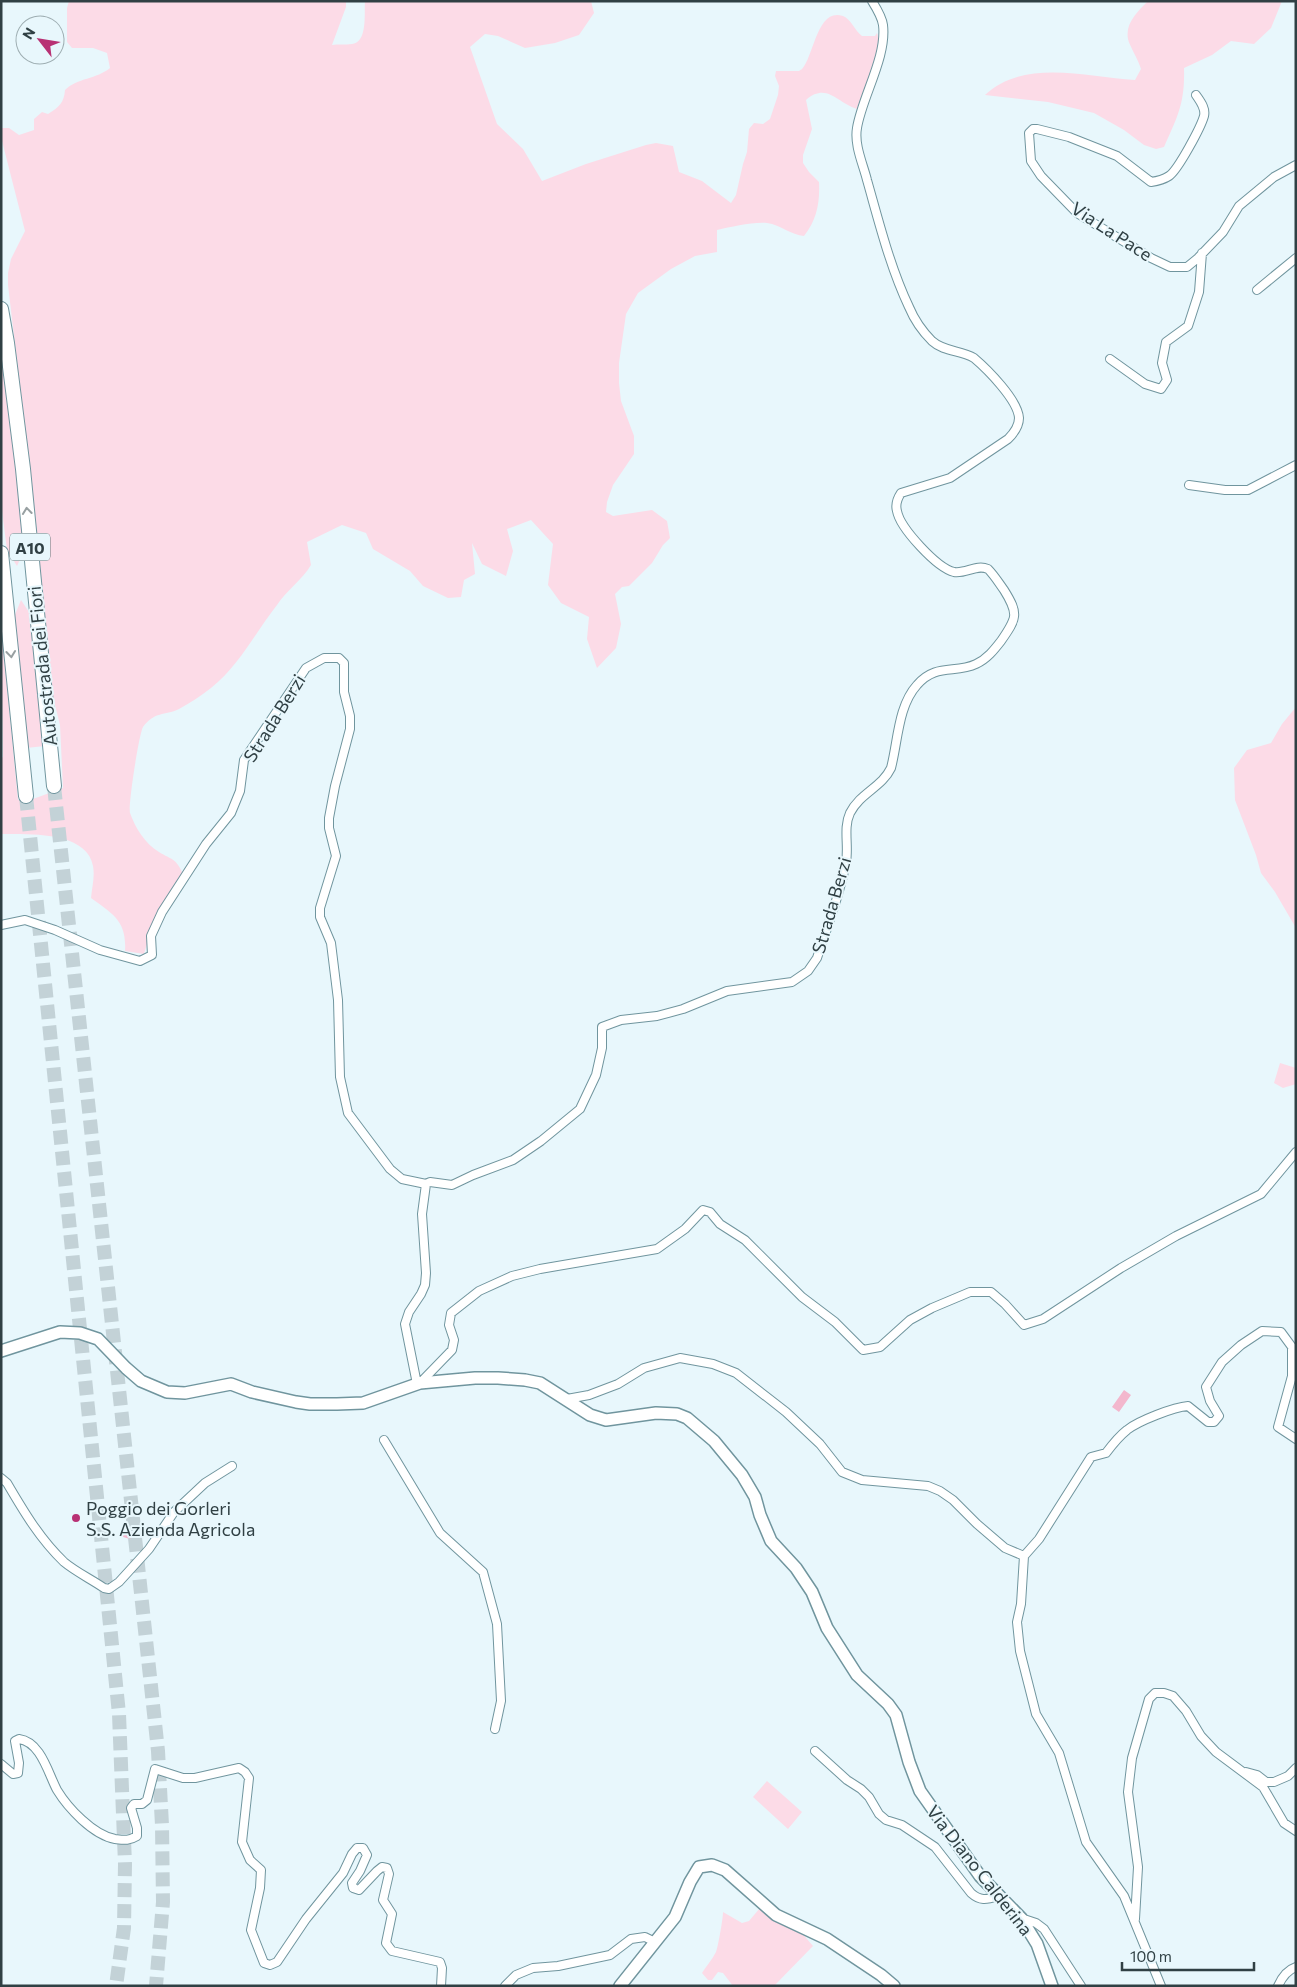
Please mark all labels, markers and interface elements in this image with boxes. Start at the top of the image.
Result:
north arrow [15,15,65,65]
text: N [18,24,38,42]
street label: Via La Pace [1067,197,1157,265]
one-way arrow [21,507,32,515]
road number: A10 [10,534,50,560]
street label: Autostrada dei Fiori [23,585,61,747]
one-way arrow [5,650,16,658]
street label: Strada Berzi [238,670,310,766]
street label: Strada Berzi [807,854,855,956]
place label: Poggio dei Gorleri S.S. Azienda Agricola [86,1497,255,1540]
marker: Poggio dei Gorleri S.S. Azienda Agricola [70,1512,82,1524]
street label: Via Diano Calderina [922,1800,1038,1940]
scale bar [1122,1940,1254,1972]
text: 100 m [1130,1947,1172,1965]

